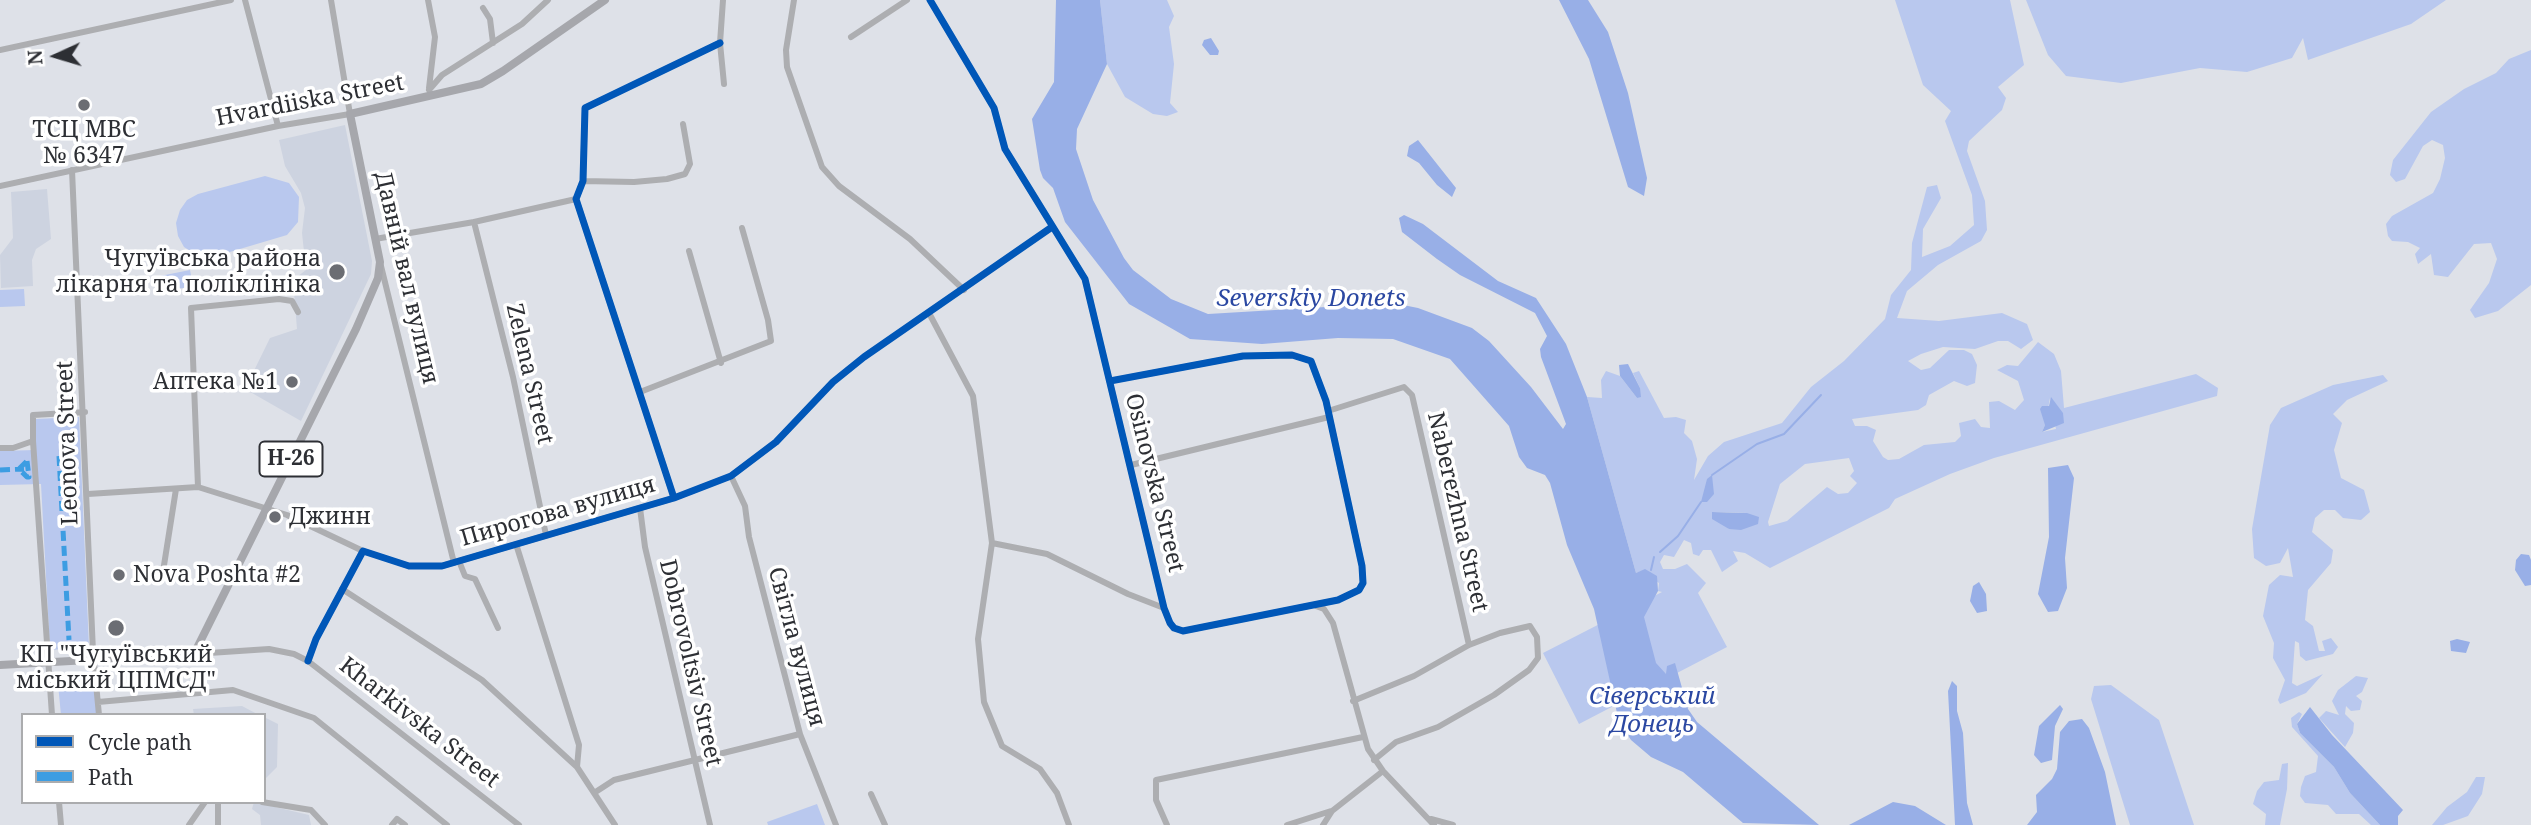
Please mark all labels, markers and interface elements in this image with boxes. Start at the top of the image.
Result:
north arrow [21,21,91,91]
text: N [22,49,49,66]
street label: Hvardiiska Street [214,69,406,133]
marker: ТСЦ МВС № 6347 [76,97,92,113]
place label: ТСЦ МВС № 6347 [32,116,136,170]
street label: Давній вал вулиця [368,169,444,387]
place label: Чугуївська района лікарня та поліклініка [56,245,321,299]
marker: Чугуївська района лікарня та поліклініка [327,262,347,282]
water label: Severskiy Donets [1216,285,1406,313]
street label: Zelena Street [499,301,559,447]
street label: Leonova Street [51,360,85,526]
place label: Аптека №1 [153,368,278,396]
marker: Аптека №1 [284,374,300,390]
street label: Osinovska Street [1118,391,1190,575]
street label: Naberezhna Street [1421,409,1493,615]
road number: Н-26 [260,442,322,476]
street label: Пирогова вулиця [457,471,659,553]
place label: Джинн [289,503,371,531]
marker: Джинн [267,509,283,525]
street label: Dobrovoltsiv Street [653,557,727,769]
place label: Nova Poshta #2 [133,561,301,589]
street label: Світла вулиця [761,564,831,730]
marker: Nova Poshta #2 [111,567,127,583]
marker: КП "Чугуївський міський ЦПМСД" [106,618,126,638]
place label: КП "Чугуївський міський ЦПМСД" [16,641,216,695]
street label: Kharkivska Street [333,652,505,794]
water label: Сіверський Донець [1589,683,1715,739]
legend [21,713,266,804]
text: Cycle path [88,728,192,756]
text: Path [88,763,133,791]

